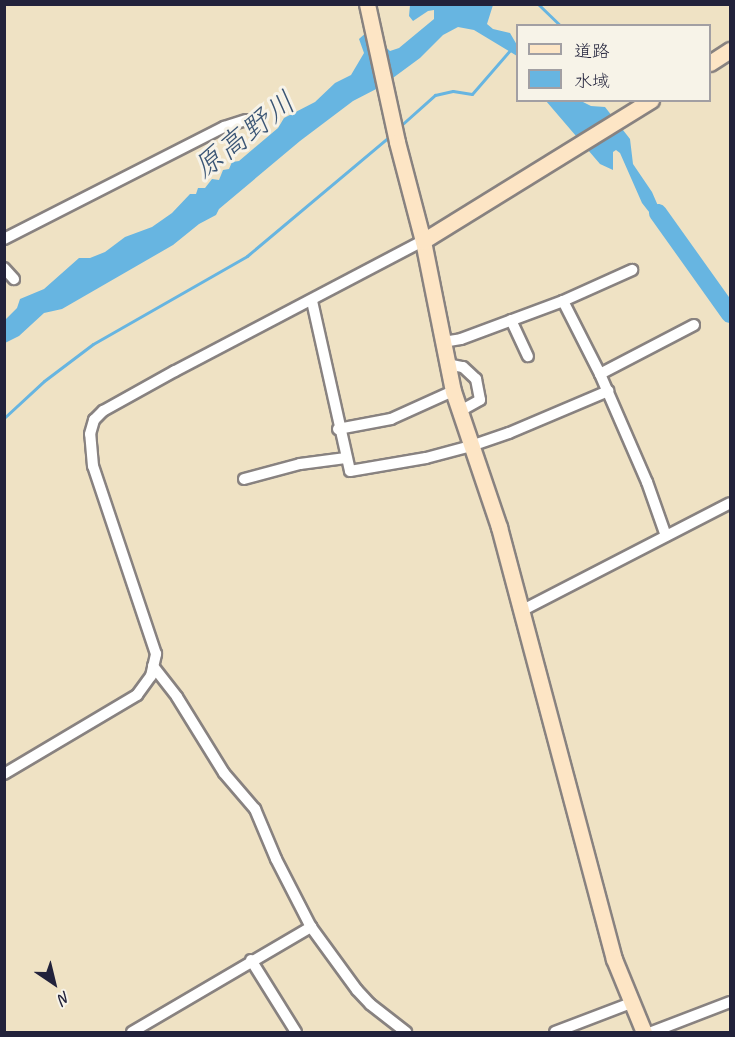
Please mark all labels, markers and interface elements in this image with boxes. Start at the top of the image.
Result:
legend [516,24,711,102]
text: 道路 [574,40,610,62]
text: 水域 [574,70,610,92]
water label: 原高野川 [186,84,302,186]
north arrow [24,953,84,1013]
text: N [55,987,74,1009]

